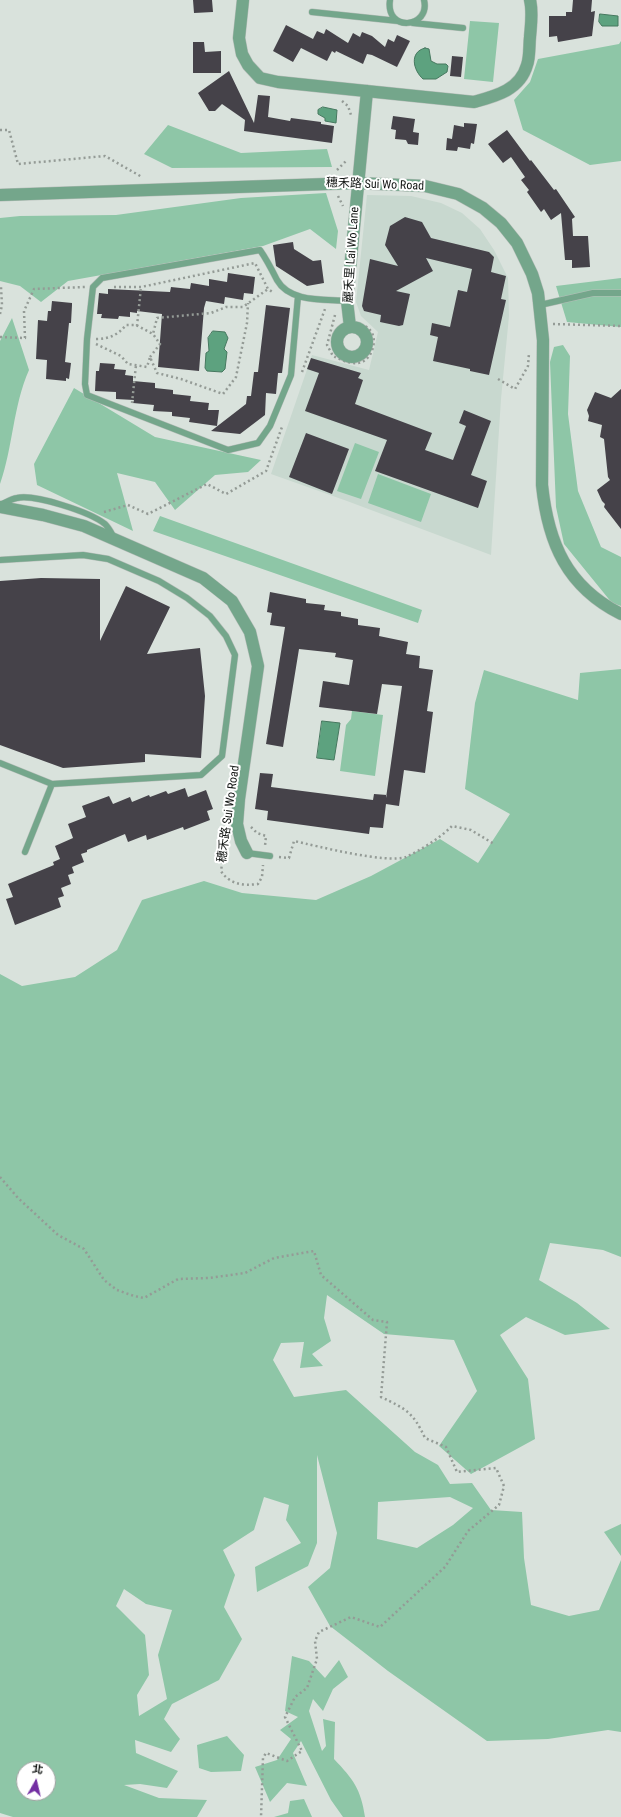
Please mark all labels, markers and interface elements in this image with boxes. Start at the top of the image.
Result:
street label: 穗禾路 Sui Wo Road [326,176,424,194]
street label: 麗禾里 Lai Wo Lane [341,206,363,304]
street label: 穗禾路 Sui Wo Road [215,764,243,864]
north arrow [16,1761,56,1801]
text: 北 [31,1762,44,1777]

